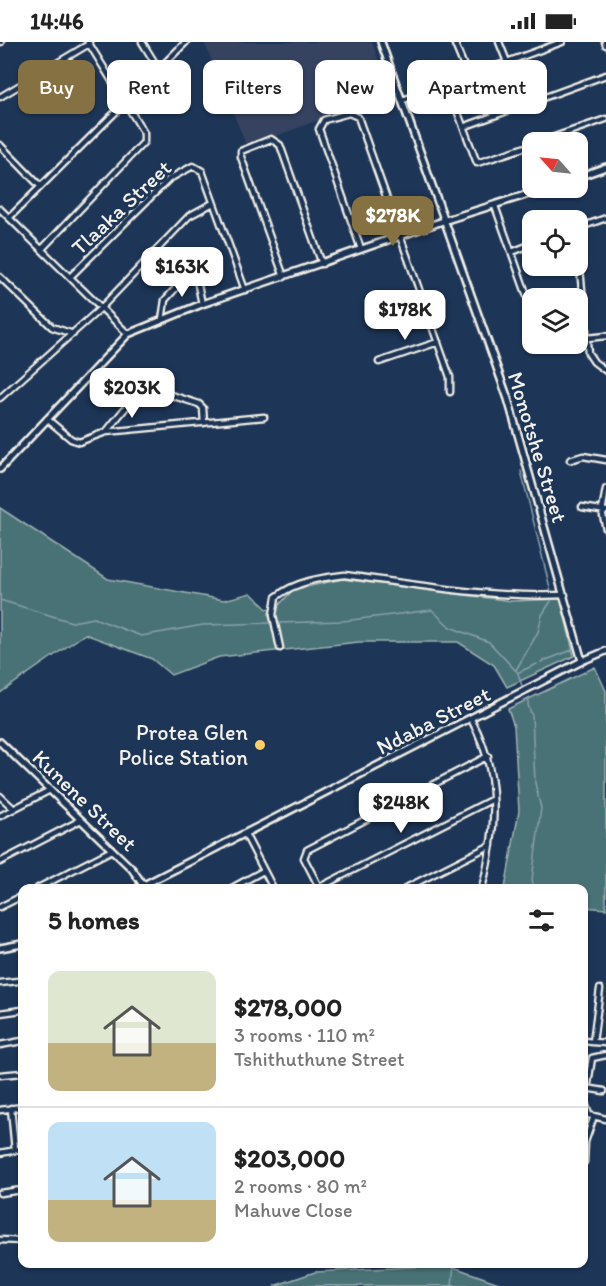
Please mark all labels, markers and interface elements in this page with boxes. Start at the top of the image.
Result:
text: 14:46 [30,8,84,35]
chip: Buy [18,60,95,114]
chip: Rent [107,60,191,114]
chip: Filters [203,60,303,114]
chip: New [315,60,395,114]
chip: Apartment [407,60,547,114]
north arrow [522,132,588,198]
map controls [522,132,588,354]
street label: Tlaaka Street [66,154,177,261]
pin: $278K [351,196,435,247]
text: $278K [366,203,420,227]
button: locate [522,210,588,276]
pin: $163K [140,247,224,298]
text: $163K [155,254,209,278]
button: layers [522,288,588,354]
pin: $178K [363,290,447,341]
text: $178K [378,297,432,321]
pin: $203K [90,368,174,419]
street label: Monotshe Street [502,368,573,526]
text: $203K [104,375,160,399]
street label: Ndaba Street [372,680,495,761]
place label: Protea Glen Police Station [119,719,249,771]
marker: Protea Glen Police Station [253,738,267,752]
street label: Kunene Street [27,744,142,857]
pin: $248K [359,783,443,834]
text: $248K [373,790,429,814]
text: 5 homes [48,904,140,936]
icon: filters [525,904,558,937]
text: $278,000 [234,991,342,1023]
icon: home [96,995,168,1067]
text: 3 rooms · 110 m² [234,1023,375,1047]
text: Tshithuthune Street [234,1047,405,1071]
text: $203,000 [234,1142,345,1174]
icon: home [96,1146,168,1218]
text: 2 rooms · 80 m² [234,1174,367,1198]
text: Mahuve Close [234,1198,352,1222]

